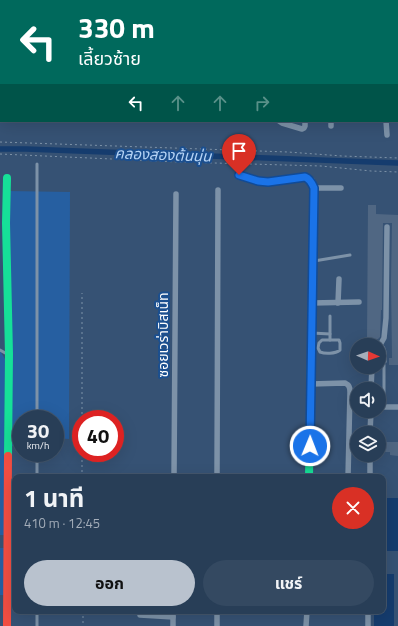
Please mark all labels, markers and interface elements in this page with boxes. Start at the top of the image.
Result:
text: 330 m [78,6,155,49]
icon: left [12,16,64,68]
text: เลี้ยวซ้าย [78,45,141,72]
icon: left [125,92,147,114]
icon: ahead [167,92,189,114]
icon: ahead [209,92,231,114]
icon: right [251,92,273,114]
pin [222,134,256,175]
icon: arrive [228,140,250,162]
water label: คลองสองต้นนุ่น [114,141,213,168]
street label: ซอยเวร่าบิสเน็ท [152,292,173,378]
north arrow [350,338,386,374]
map controls [350,338,386,462]
button: sound [350,382,386,418]
speed limit sign: 40 [72,410,124,462]
text: 30 [27,415,49,446]
position arrow [289,425,331,467]
button: layers [350,426,386,462]
text: km/h [27,438,49,453]
text: 1 นาที [24,480,84,516]
button: close [332,487,374,529]
text: 410 m · 12:45 [24,513,100,533]
button: ออก [24,560,195,606]
button: แชร์ [203,560,374,606]

